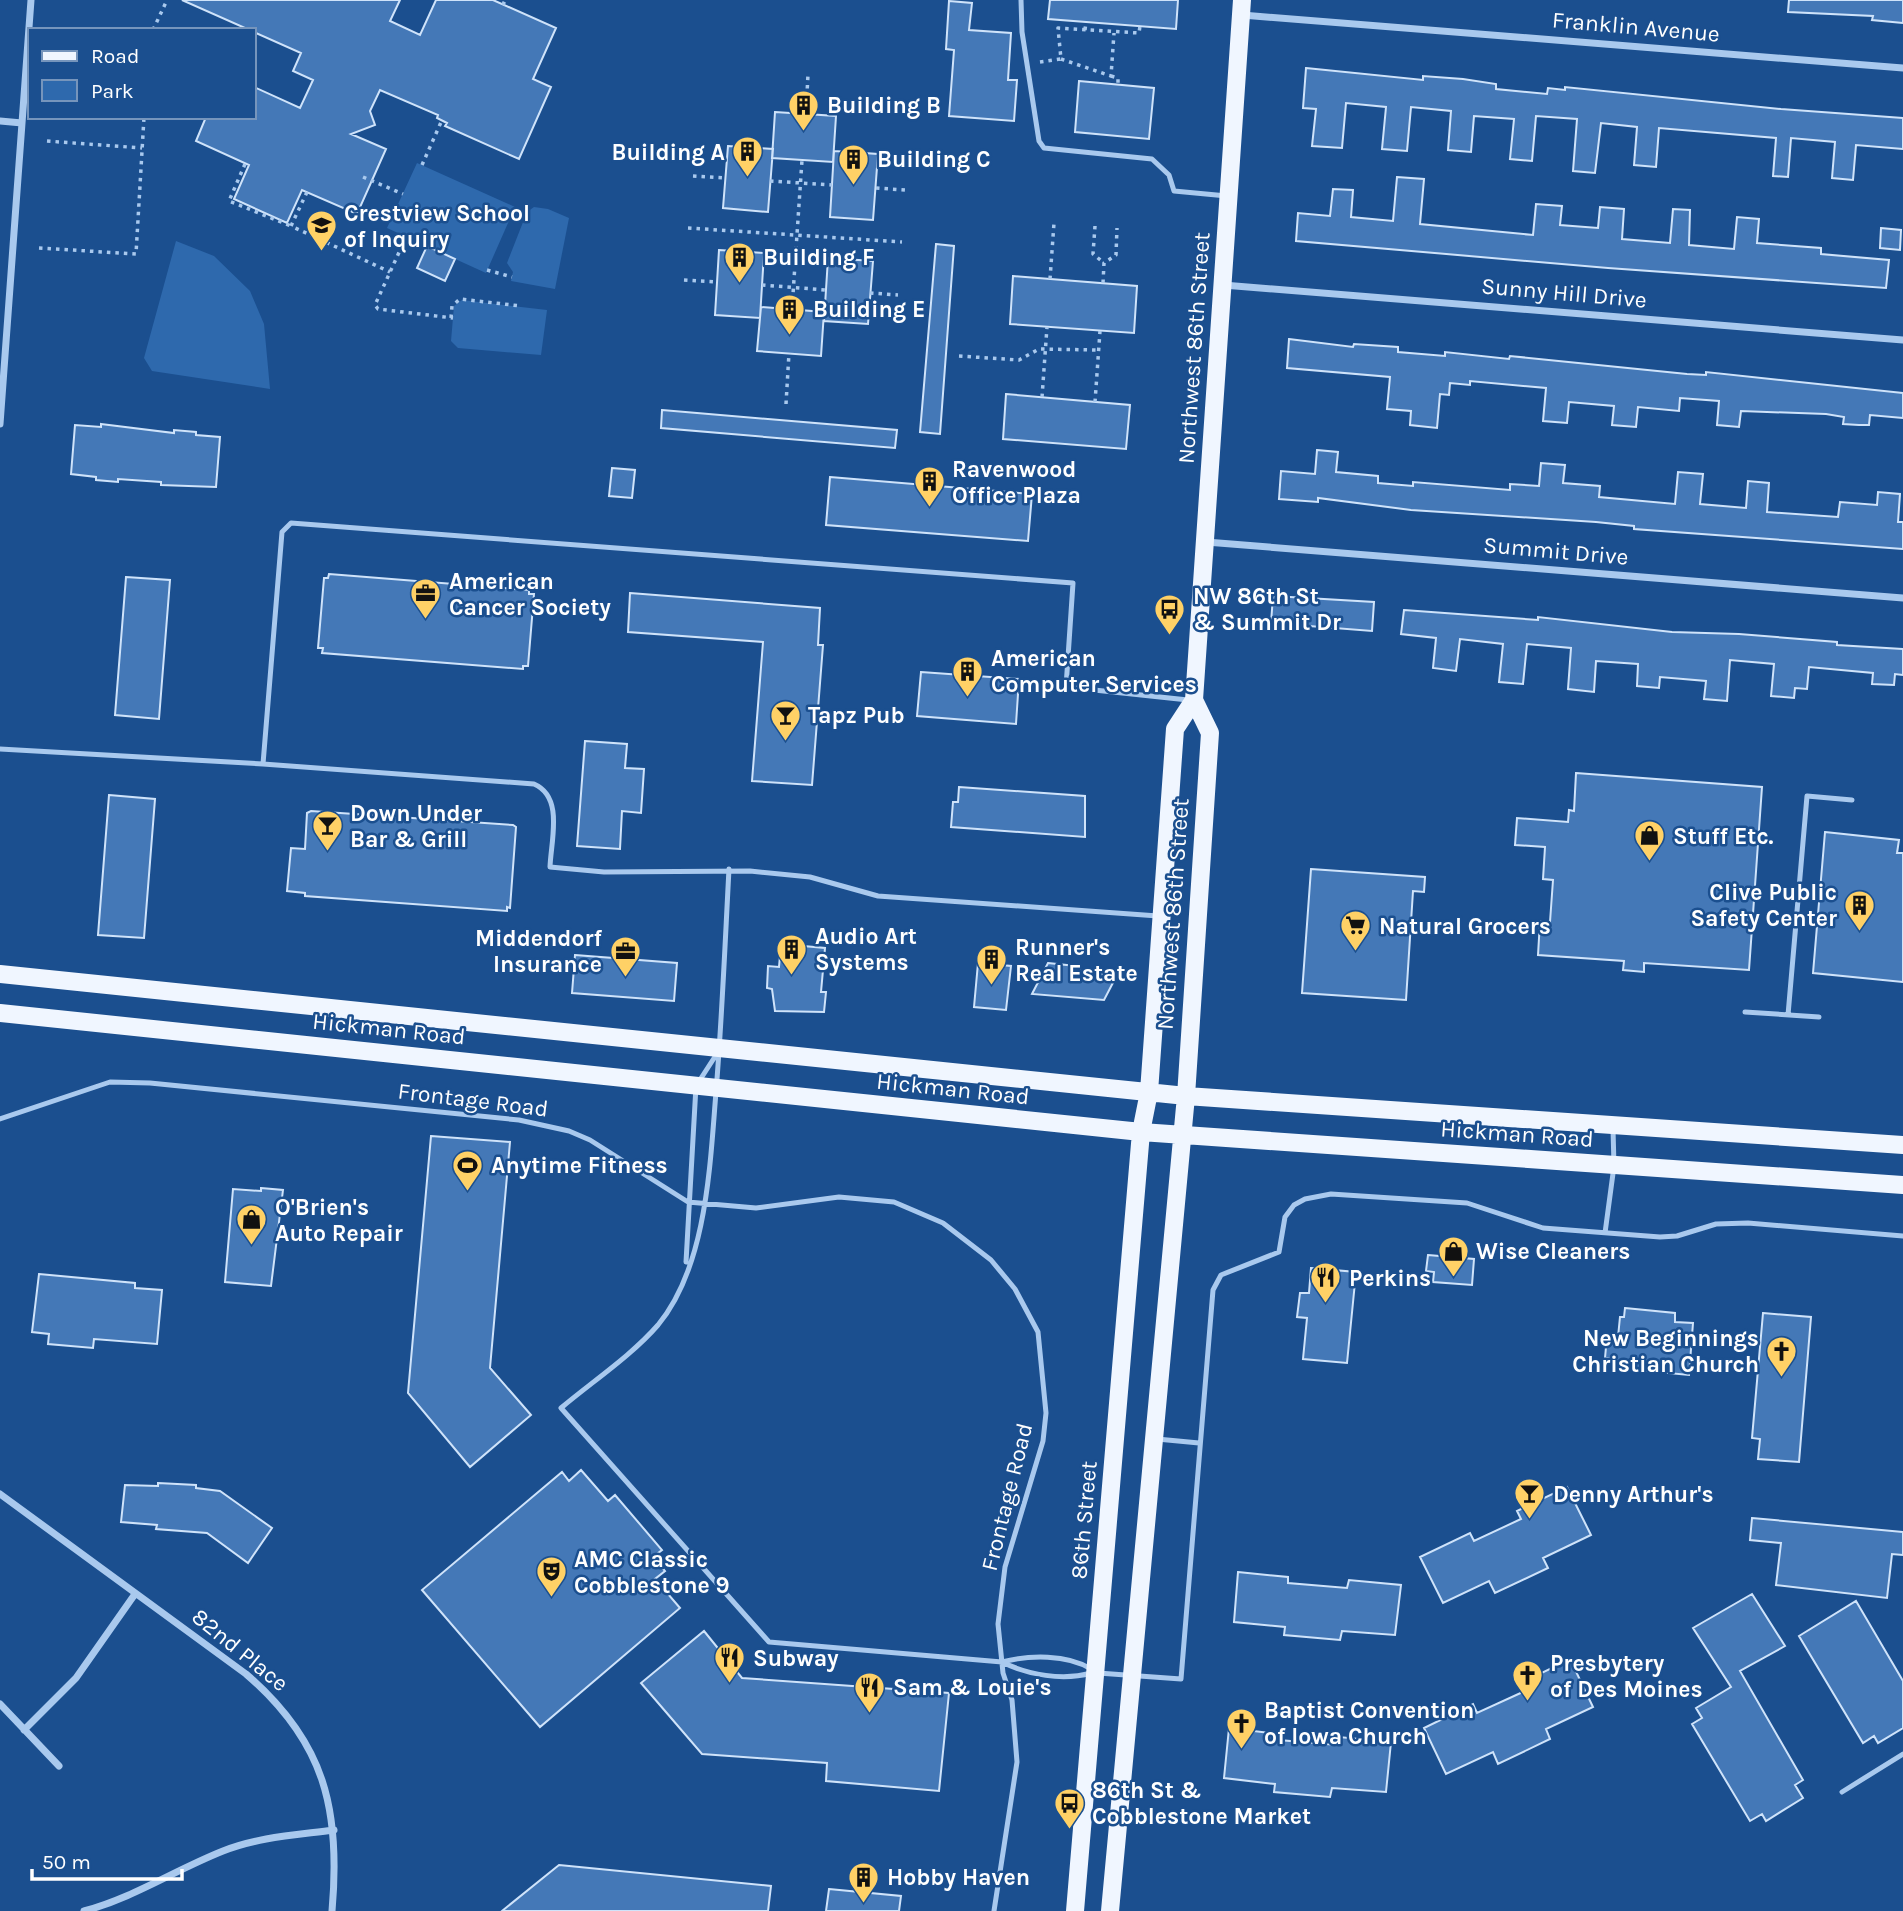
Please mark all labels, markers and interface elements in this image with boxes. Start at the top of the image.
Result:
street label: Franklin Avenue [1551,6,1721,48]
legend [28,28,256,119]
text: Road [91,44,139,68]
text: Park [91,79,134,103]
building icon: Building B [787,88,821,132]
place label: Building B [827,92,941,119]
building icon: Building A [731,135,765,179]
place label: Building A [612,139,725,166]
building icon: Building C [837,142,871,186]
place label: Building C [877,146,991,173]
place label: Crestview School of Inquiry [344,200,530,253]
school or university icon: Crestview School of Inquiry [304,209,338,253]
street label: Northwest 86th Street [1172,231,1216,465]
building icon: Building F [723,240,757,284]
place label: Building F [763,244,875,271]
street label: Sunny Hill Drive [1480,272,1648,314]
building icon: Building E [773,292,807,336]
place label: Building E [813,296,926,323]
place label: Ravenwood Office Plaza [952,456,1081,509]
building icon: Ravenwood Office Plaza [912,465,946,509]
street label: Summit Drive [1482,531,1630,571]
place label: American Cancer Society [449,568,611,621]
office icon: American Cancer Society [409,577,443,621]
place label: NW 86th St & Summit Dr [1193,583,1341,636]
bus stop icon: NW 86th St & Summit Dr [1153,592,1187,636]
place label: American Computer Services [991,645,1197,698]
building icon: American Computer Services [951,654,985,698]
bar icon: Tapz Pub [768,698,802,742]
place label: Tapz Pub [808,702,905,729]
street label: Northwest 86th Street [1151,797,1195,1031]
place label: Down Under Bar & Grill [350,800,482,853]
bar icon: Down Under Bar & Grill [310,809,344,853]
shop icon: Stuff Etc. [1633,819,1667,863]
place label: Stuff Etc. [1673,823,1774,850]
place label: Clive Public Safety Center [1690,879,1837,932]
building icon: Clive Public Safety Center [1843,888,1877,932]
supermarket icon: Natural Grocers [1339,909,1373,953]
place label: Natural Grocers [1379,913,1551,940]
place label: Audio Art Systems [815,923,917,976]
place label: Middendorf Insurance [475,925,603,978]
building icon: Audio Art Systems [775,932,809,976]
office icon: Middendorf Insurance [608,934,642,978]
place label: Runner's Real Estate [1015,934,1138,987]
building icon: Runner's Real Estate [975,943,1009,987]
street label: Hickman Road [311,1008,467,1050]
street label: Hickman Road [875,1068,1031,1110]
street label: Frontage Road [396,1077,550,1123]
street label: Hickman Road [1439,1115,1595,1153]
sports icon: Anytime Fitness [451,1148,485,1192]
place label: Anytime Fitness [491,1152,668,1179]
place label: O'Brien's Auto Repair [275,1194,403,1247]
shop icon: O'Brien's Auto Repair [235,1203,269,1247]
shop icon: Wise Cleaners [1436,1234,1470,1278]
place label: Wise Cleaners [1476,1238,1630,1265]
restaurant icon: Perkins [1309,1261,1343,1305]
place label: Perkins [1349,1265,1431,1292]
place label: New Beginnings Christian Church [1572,1325,1759,1378]
church icon: New Beginnings Christian Church [1765,1334,1799,1378]
street label: Frontage Road [976,1420,1038,1574]
street label: 86th Street [1065,1459,1103,1580]
bar icon: Denny Arthur's [1513,1477,1547,1521]
place label: Denny Arthur's [1553,1481,1714,1508]
place label: AMC Classic Cobblestone 9 [574,1546,730,1599]
theatre icon: AMC Classic Cobblestone 9 [534,1555,568,1599]
street label: 82nd Place [186,1603,294,1697]
restaurant icon: Subway [713,1641,747,1685]
place label: Subway [753,1645,839,1672]
place label: Presbytery of Des Moines [1550,1650,1703,1703]
church icon: Presbytery of Des Moines [1510,1659,1544,1703]
restaurant icon: Sam & Louie's [853,1670,887,1714]
place label: Sam & Louie's [893,1674,1052,1701]
place label: Baptist Convention of Iowa Church [1264,1697,1474,1750]
church icon: Baptist Convention of Iowa Church [1224,1706,1258,1750]
place label: 86th St & Cobblestone Market [1092,1777,1311,1830]
bus stop icon: 86th St & Cobblestone Market [1052,1786,1086,1830]
scale bar [32,1838,182,1882]
text: 50 m [42,1850,91,1874]
building icon: Hobby Haven [847,1860,881,1904]
place label: Hobby Haven [887,1864,1030,1891]

